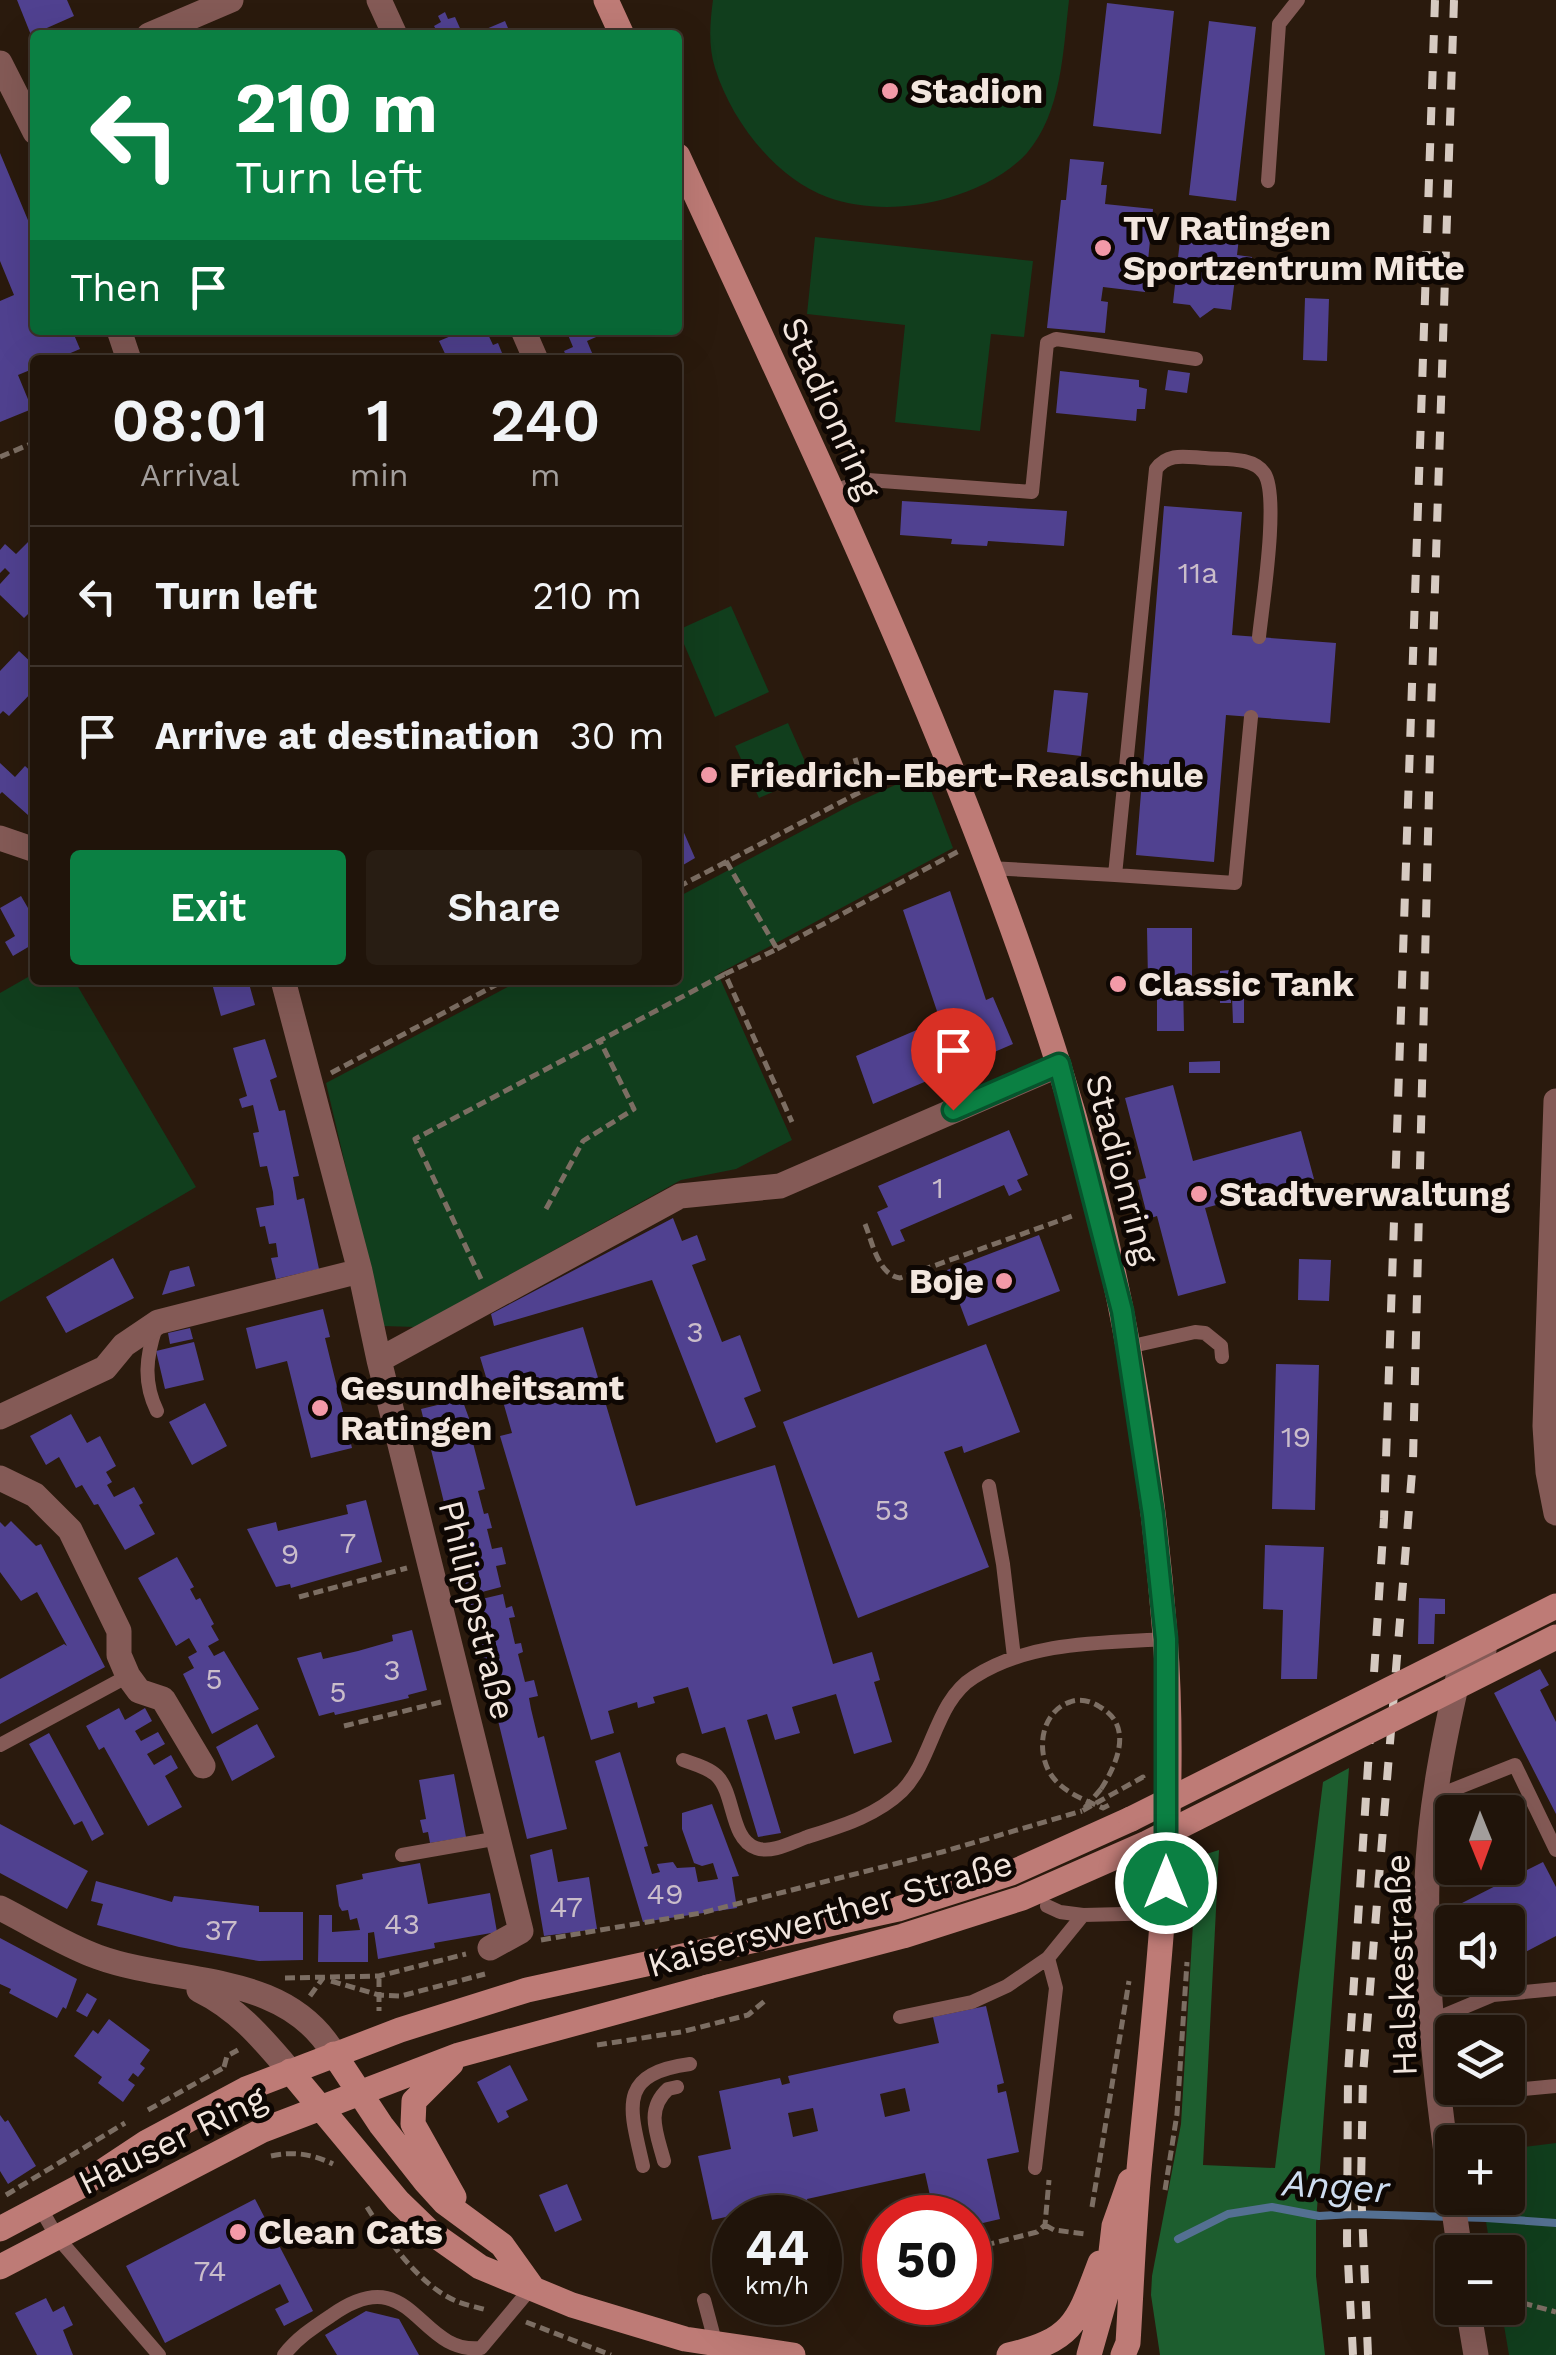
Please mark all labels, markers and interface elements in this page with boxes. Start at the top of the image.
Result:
text: 210 m [235,67,438,149]
icon: left [70,70,200,200]
place label: Stadion [910,70,1043,112]
marker: Stadion [879,80,901,102]
text: Turn left [235,151,422,204]
place label: TV Ratingen Sportzentrum Mitte [1123,207,1465,289]
marker: TV Ratingen Sportzentrum Mitte [1092,237,1114,259]
icon: arrive [181,260,236,315]
text: Then [70,266,161,310]
street label: Stadionring [772,311,890,506]
text: 08:01 [112,385,268,456]
text: 1 [367,385,392,456]
text: 240 [490,385,600,456]
text: Arrival [140,456,240,494]
text: min [350,456,409,494]
text: m [530,456,560,494]
house number: 11a [1178,555,1218,590]
icon: left [70,569,125,624]
text: Turn left [155,574,317,618]
text: 210 m [532,574,642,618]
icon: arrive [70,709,125,764]
text: Arrive at destination [155,714,540,758]
text: 30 m [570,714,665,758]
place label: Friedrich-Ebert-Realschule [729,754,1204,796]
marker: Friedrich-Ebert-Realschule [698,764,720,786]
button: Exit [70,850,346,965]
button: Share [366,850,642,965]
place label: Classic Tank [1138,963,1354,1005]
marker: Classic Tank [1107,973,1129,995]
pin [911,1008,996,1111]
icon: arrive [926,1023,981,1078]
street label: Stadionring [1077,1070,1168,1269]
house number: 1 [932,1170,944,1205]
place label: Stadtverwaltung [1219,1173,1510,1215]
marker: Stadtverwaltung [1188,1183,1210,1205]
place label: Boje [909,1260,984,1302]
marker: Boje [993,1270,1015,1292]
house number: 3 [686,1314,704,1349]
place label: Gesundheitsamt Ratingen [340,1367,624,1449]
marker: Gesundheitsamt Ratingen [309,1397,331,1419]
house number: 19 [1281,1419,1311,1454]
house number: 53 [875,1492,909,1527]
street label: Philippstraße [429,1496,525,1724]
house number: 7 [340,1525,356,1560]
house number: 9 [281,1536,299,1571]
house number: 3 [383,1652,401,1687]
house number: 5 [205,1661,223,1696]
house number: 5 [329,1674,347,1709]
north arrow [1435,1795,1525,1885]
map controls [1435,1795,1525,2325]
position arrow [1114,1831,1218,1935]
street label: Kaiserswerther Straße [643,1842,1017,1986]
street label: Halskestraße [1376,1853,1426,2077]
house number: 49 [647,1876,683,1911]
house number: 47 [549,1889,583,1924]
button: sound [1435,1905,1525,1995]
house number: 43 [384,1906,420,1941]
house number: 37 [204,1912,238,1947]
button: layers [1435,2015,1525,2105]
street label: Hauser Ring [71,2076,273,2204]
button: + [1435,2125,1525,2215]
water label: Anger [1279,2160,1392,2212]
speed limit sign: 50 [862,2195,992,2325]
place label: Clean Cats [258,2211,443,2253]
text: 44 [745,2218,809,2277]
marker: Clean Cats [227,2221,249,2243]
button: − [1435,2235,1525,2325]
house number: 74 [193,2253,227,2288]
text: km/h [745,2271,809,2300]

